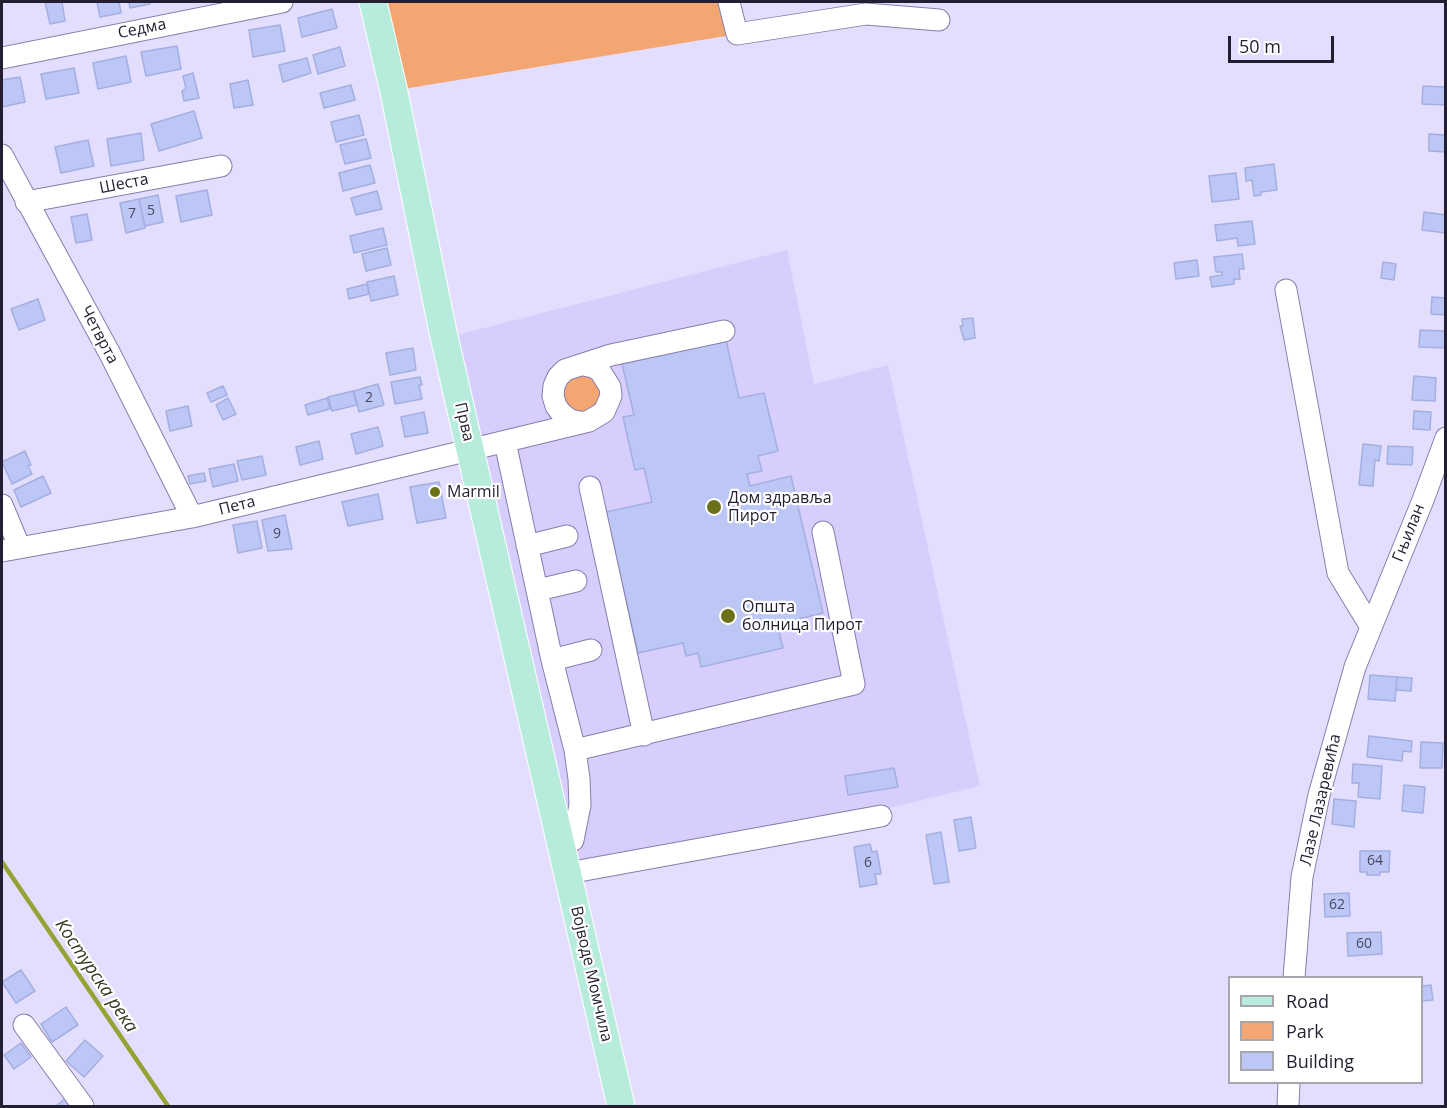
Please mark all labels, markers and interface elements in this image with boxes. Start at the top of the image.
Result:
street label: Седма [116,15,168,43]
scale bar [1231,24,1338,62]
text: 50 m [1239,34,1281,58]
street label: Шеста [98,170,150,198]
house number: 5 [147,203,155,219]
house number: 7 [128,206,136,222]
street label: Четврта [76,303,122,367]
house number: 2 [365,390,373,406]
street label: Прва [450,401,478,443]
place label: Marmil [447,482,500,502]
marker: Marmil [428,485,442,499]
place label: Дом здравља Пирот [728,488,832,526]
street label: Пета [217,492,257,520]
marker: Дом здравља Пирот [705,498,723,516]
street label: Гњилан [1389,501,1429,565]
house number: 9 [273,526,281,542]
place label: Општа болница Пирот [742,597,862,635]
marker: Општа болница Пирот [719,607,737,625]
street label: Лазе Лазаревића [1297,732,1345,868]
house number: 64 [1367,853,1383,869]
house number: 6 [864,855,872,871]
house number: 62 [1329,897,1345,913]
street label: Војводе Момчила [566,904,616,1044]
water label: Костурска река [50,915,142,1037]
house number: 60 [1356,936,1372,952]
legend [1228,976,1423,1084]
text: Road [1286,989,1329,1013]
text: Park [1286,1019,1324,1043]
text: Building [1286,1049,1354,1073]

